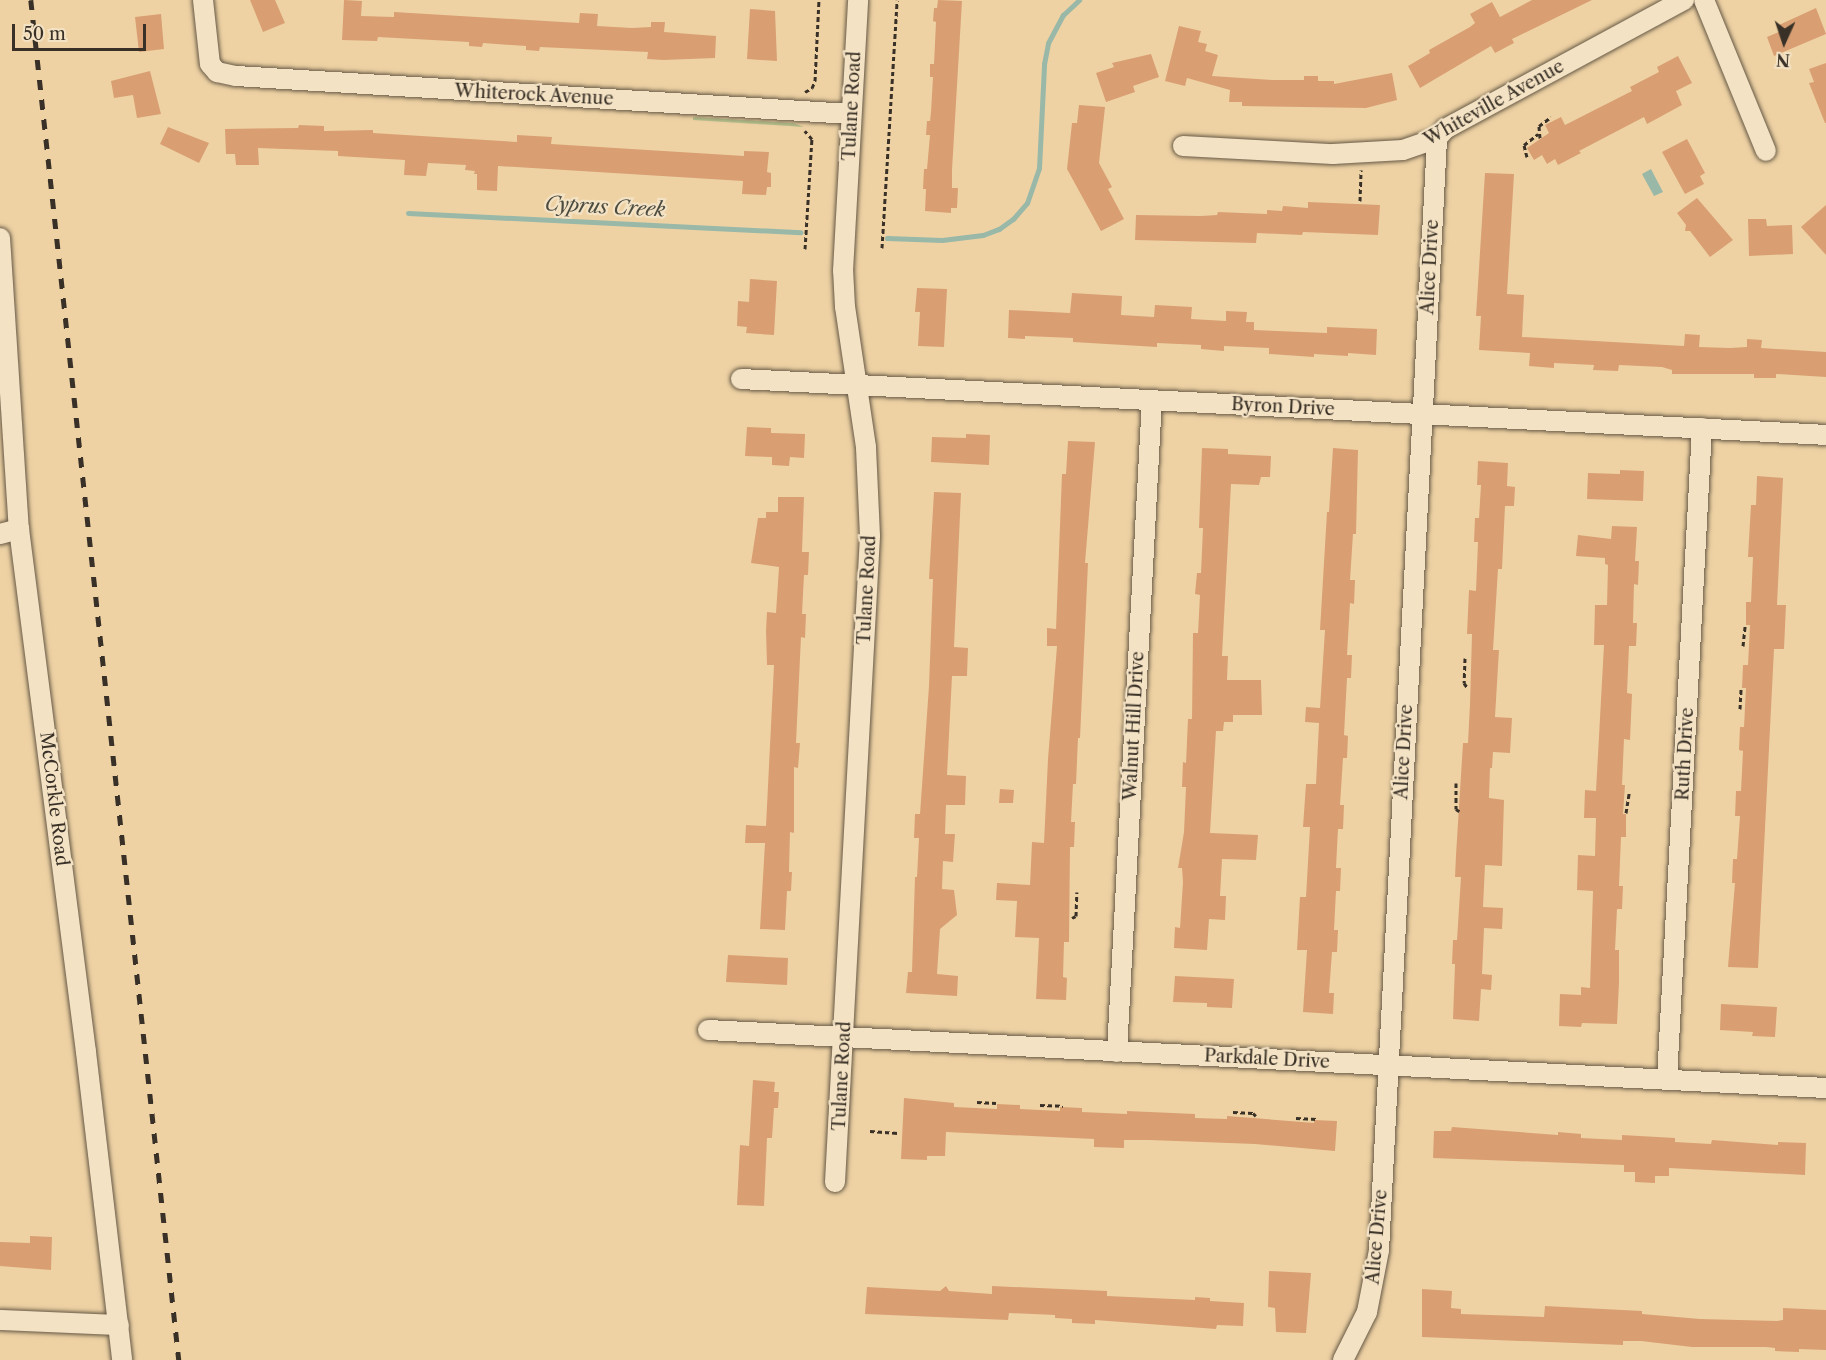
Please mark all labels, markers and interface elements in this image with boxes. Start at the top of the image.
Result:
scale bar [15,12,148,50]
north arrow [1754,12,1814,72]
text: 50 m [23,23,66,45]
text: N [1776,50,1791,70]
street label: Tulane Road [838,51,866,161]
street label: Whiteville Avenue [1420,55,1568,151]
street label: Whiterock Avenue [453,80,615,110]
water label: Cyprus Creek [544,192,666,222]
street label: Alice Drive [1417,219,1443,315]
street label: Byron Drive [1231,394,1335,420]
street label: Tulane Road [853,535,881,645]
street label: Walnut Hill Drive [1119,651,1149,801]
street label: Alice Drive [1391,704,1417,800]
street label: Ruth Drive [1672,707,1698,801]
street label: McCorkle Road [35,731,73,867]
street label: Tulane Road [828,1021,856,1131]
street label: Parkdale Drive [1204,1045,1330,1073]
street label: Alice Drive [1362,1189,1392,1285]

